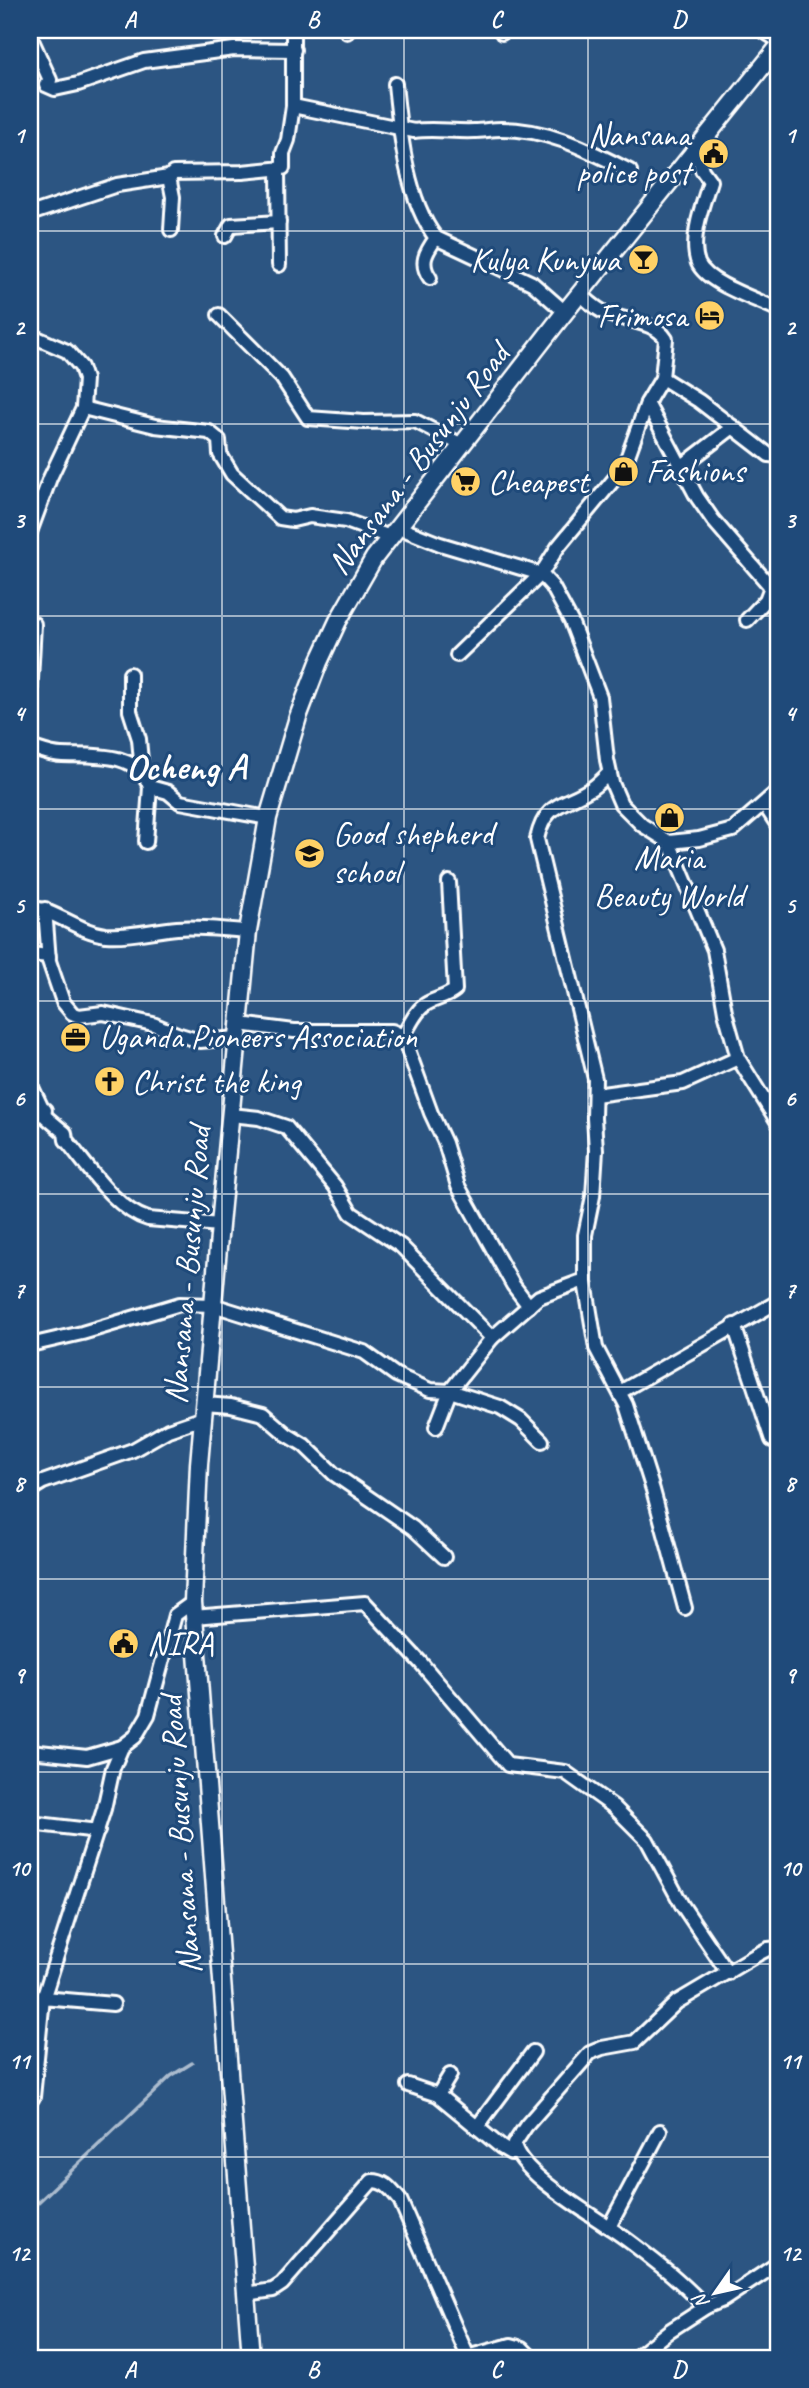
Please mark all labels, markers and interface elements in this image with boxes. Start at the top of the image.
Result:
text: A [124,5,138,34]
text: B [307,5,321,34]
text: C [491,5,505,34]
text: D [672,5,688,34]
place label: Nansana police post [577,114,694,194]
text: 1 [14,121,27,150]
text: 1 [785,121,798,150]
public building icon: Nansana police post [696,137,730,171]
place label: Kulya Kunywa [471,239,623,281]
bar icon: Kulya Kunywa [626,243,660,277]
place label: Frimosa [598,295,689,337]
hotel icon: Frimosa [693,299,727,333]
text: 2 [14,313,27,342]
text: 2 [785,313,798,342]
street label: Nansana - Busunju Road [317,331,522,583]
place label: Fashions [646,450,747,492]
shop icon: Fashions [606,454,640,488]
place label: Cheapest [488,461,591,503]
supermarket icon: Cheapest [448,465,482,499]
text: 3 [14,506,27,535]
text: 3 [785,506,798,535]
text: 4 [14,699,27,728]
text: 4 [785,699,798,728]
district label: Ocheng A [126,743,249,790]
shop icon: Maria Beauty World [652,801,686,835]
place label: Good shepherd school [333,813,498,893]
school or university icon: Good shepherd school [293,836,327,870]
place label: Maria Beauty World [594,837,749,917]
text: 5 [14,891,26,920]
text: 5 [785,891,797,920]
place label: Uganda Pioneers Association [99,1016,417,1058]
office icon: Uganda Pioneers Association [59,1020,93,1054]
place label: Christ the king [132,1061,303,1103]
church icon: Christ the king [92,1065,126,1099]
text: 6 [14,1084,27,1113]
text: 6 [785,1084,798,1113]
street label: Nansana - Busunju Road [154,1119,220,1406]
text: 7 [14,1276,27,1305]
text: 7 [785,1276,798,1305]
text: 8 [14,1469,27,1498]
text: 8 [785,1469,798,1498]
place label: NIRA [147,1622,214,1664]
public building icon: NIRA [107,1626,141,1660]
text: 9 [14,1661,27,1690]
text: 9 [785,1661,798,1690]
street label: Nansana - Busunju Road [149,1690,211,1975]
text: 10 [9,1854,32,1883]
text: 10 [780,1854,803,1883]
text: 11 [9,2047,32,2076]
text: 11 [780,2047,803,2076]
text: 12 [9,2239,32,2268]
text: 12 [780,2239,803,2268]
north arrow [680,2258,750,2328]
text: N [687,2288,715,2314]
text: A [124,2355,138,2384]
text: B [307,2355,321,2384]
text: C [491,2355,505,2384]
text: D [672,2355,688,2384]

